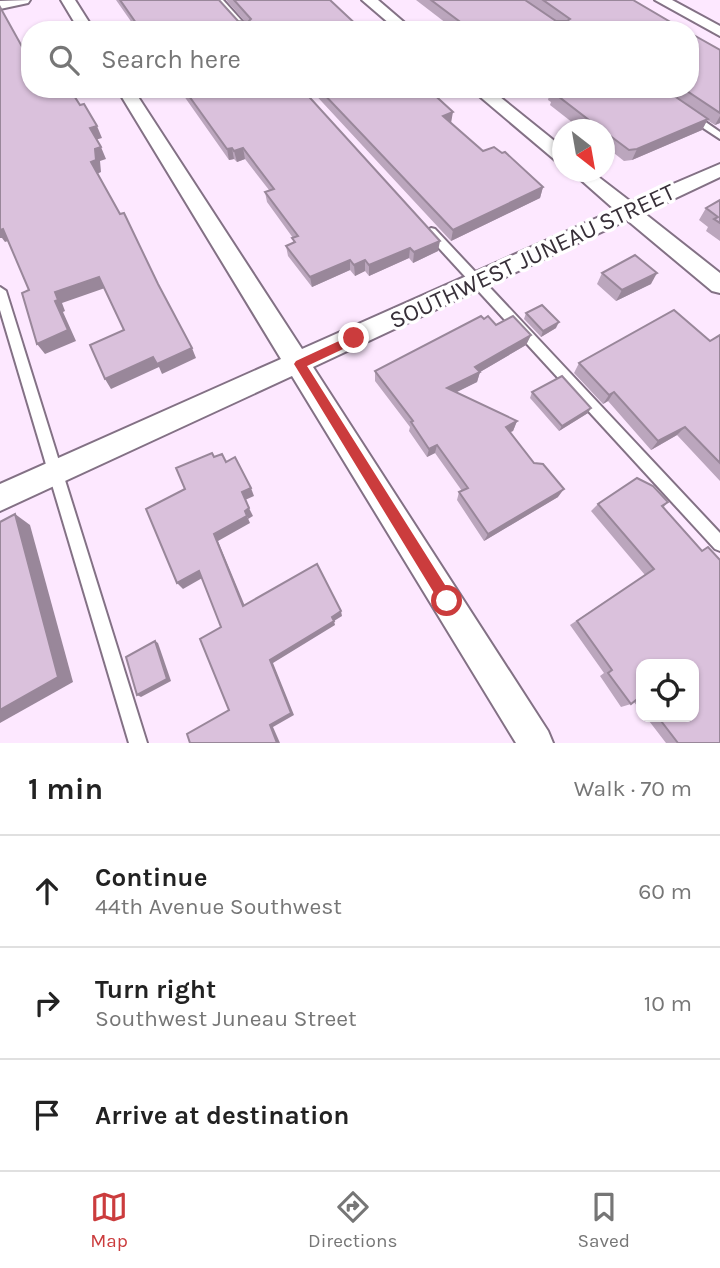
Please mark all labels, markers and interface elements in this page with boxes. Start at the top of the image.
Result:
search box [21,21,699,98]
icon: search [45,41,83,79]
text: Search here [101,44,241,75]
north arrow [552,119,615,182]
street label: SOUTHWEST JUNEAU STREET [385,177,679,335]
route end [338,322,369,353]
route start [431,585,462,616]
map controls [636,659,699,722]
button: locate [636,659,699,722]
text: 1 min [28,771,103,807]
text: Walk · 70 m [574,775,692,802]
text: Continue [95,862,207,893]
icon: ahead [28,872,66,910]
text: 60 m [638,878,692,905]
text: 44th Avenue Southwest [95,893,342,920]
text: Turn right [95,974,216,1005]
icon: right [28,984,66,1022]
text: 10 m [644,990,692,1017]
text: Southwest Juneau Street [95,1005,357,1032]
icon: arrive [28,1096,66,1134]
text: Arrive at destination [95,1100,349,1131]
tab: Map [90,1188,128,1252]
tab: Directions [308,1188,397,1252]
tab: Saved [577,1188,630,1252]

